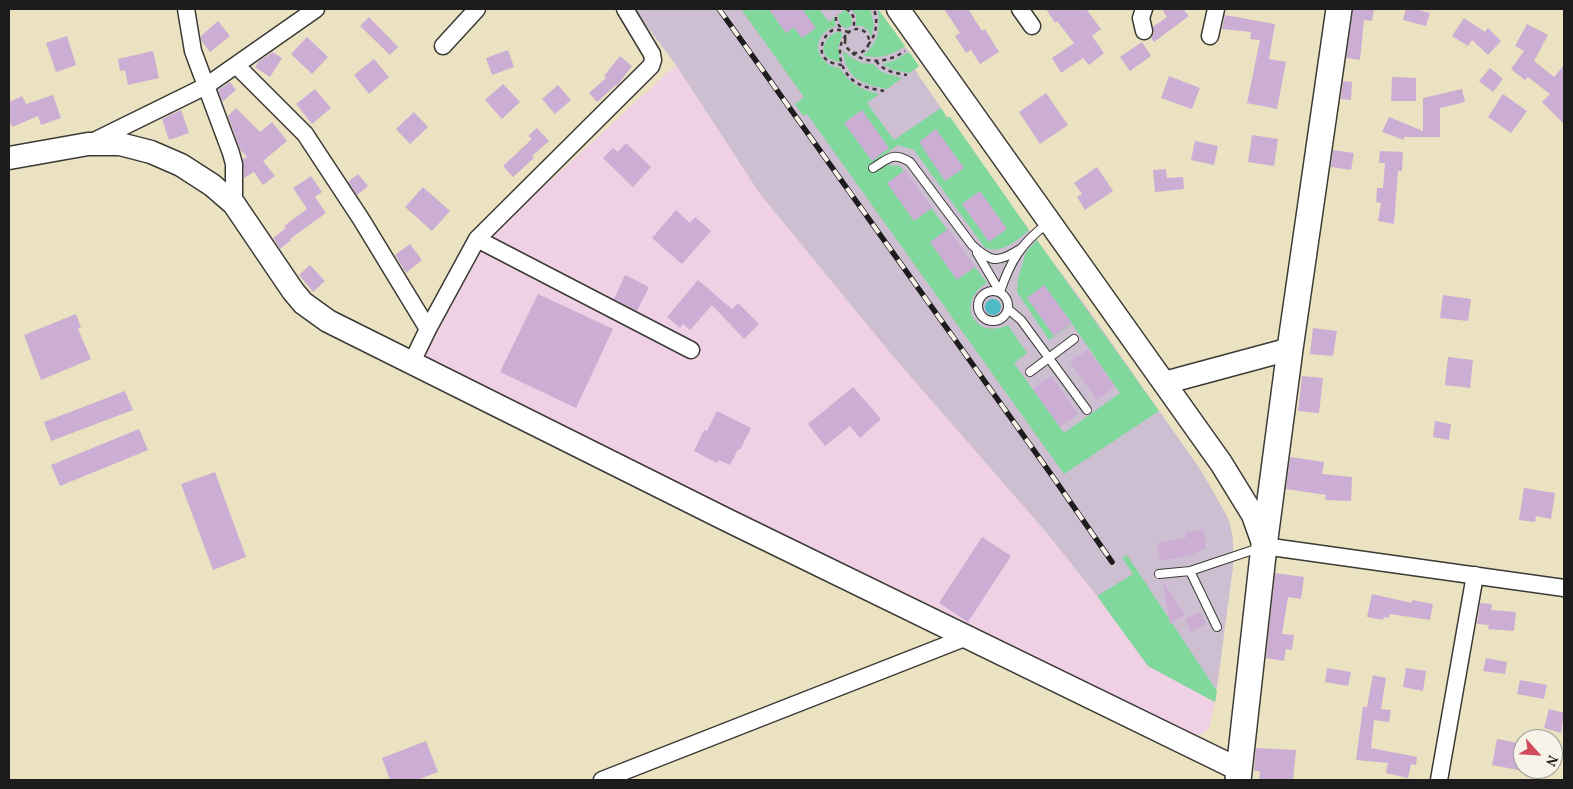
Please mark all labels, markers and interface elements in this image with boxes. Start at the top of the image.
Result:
north arrow [1513,729,1563,779]
text: N [1540,752,1562,769]

